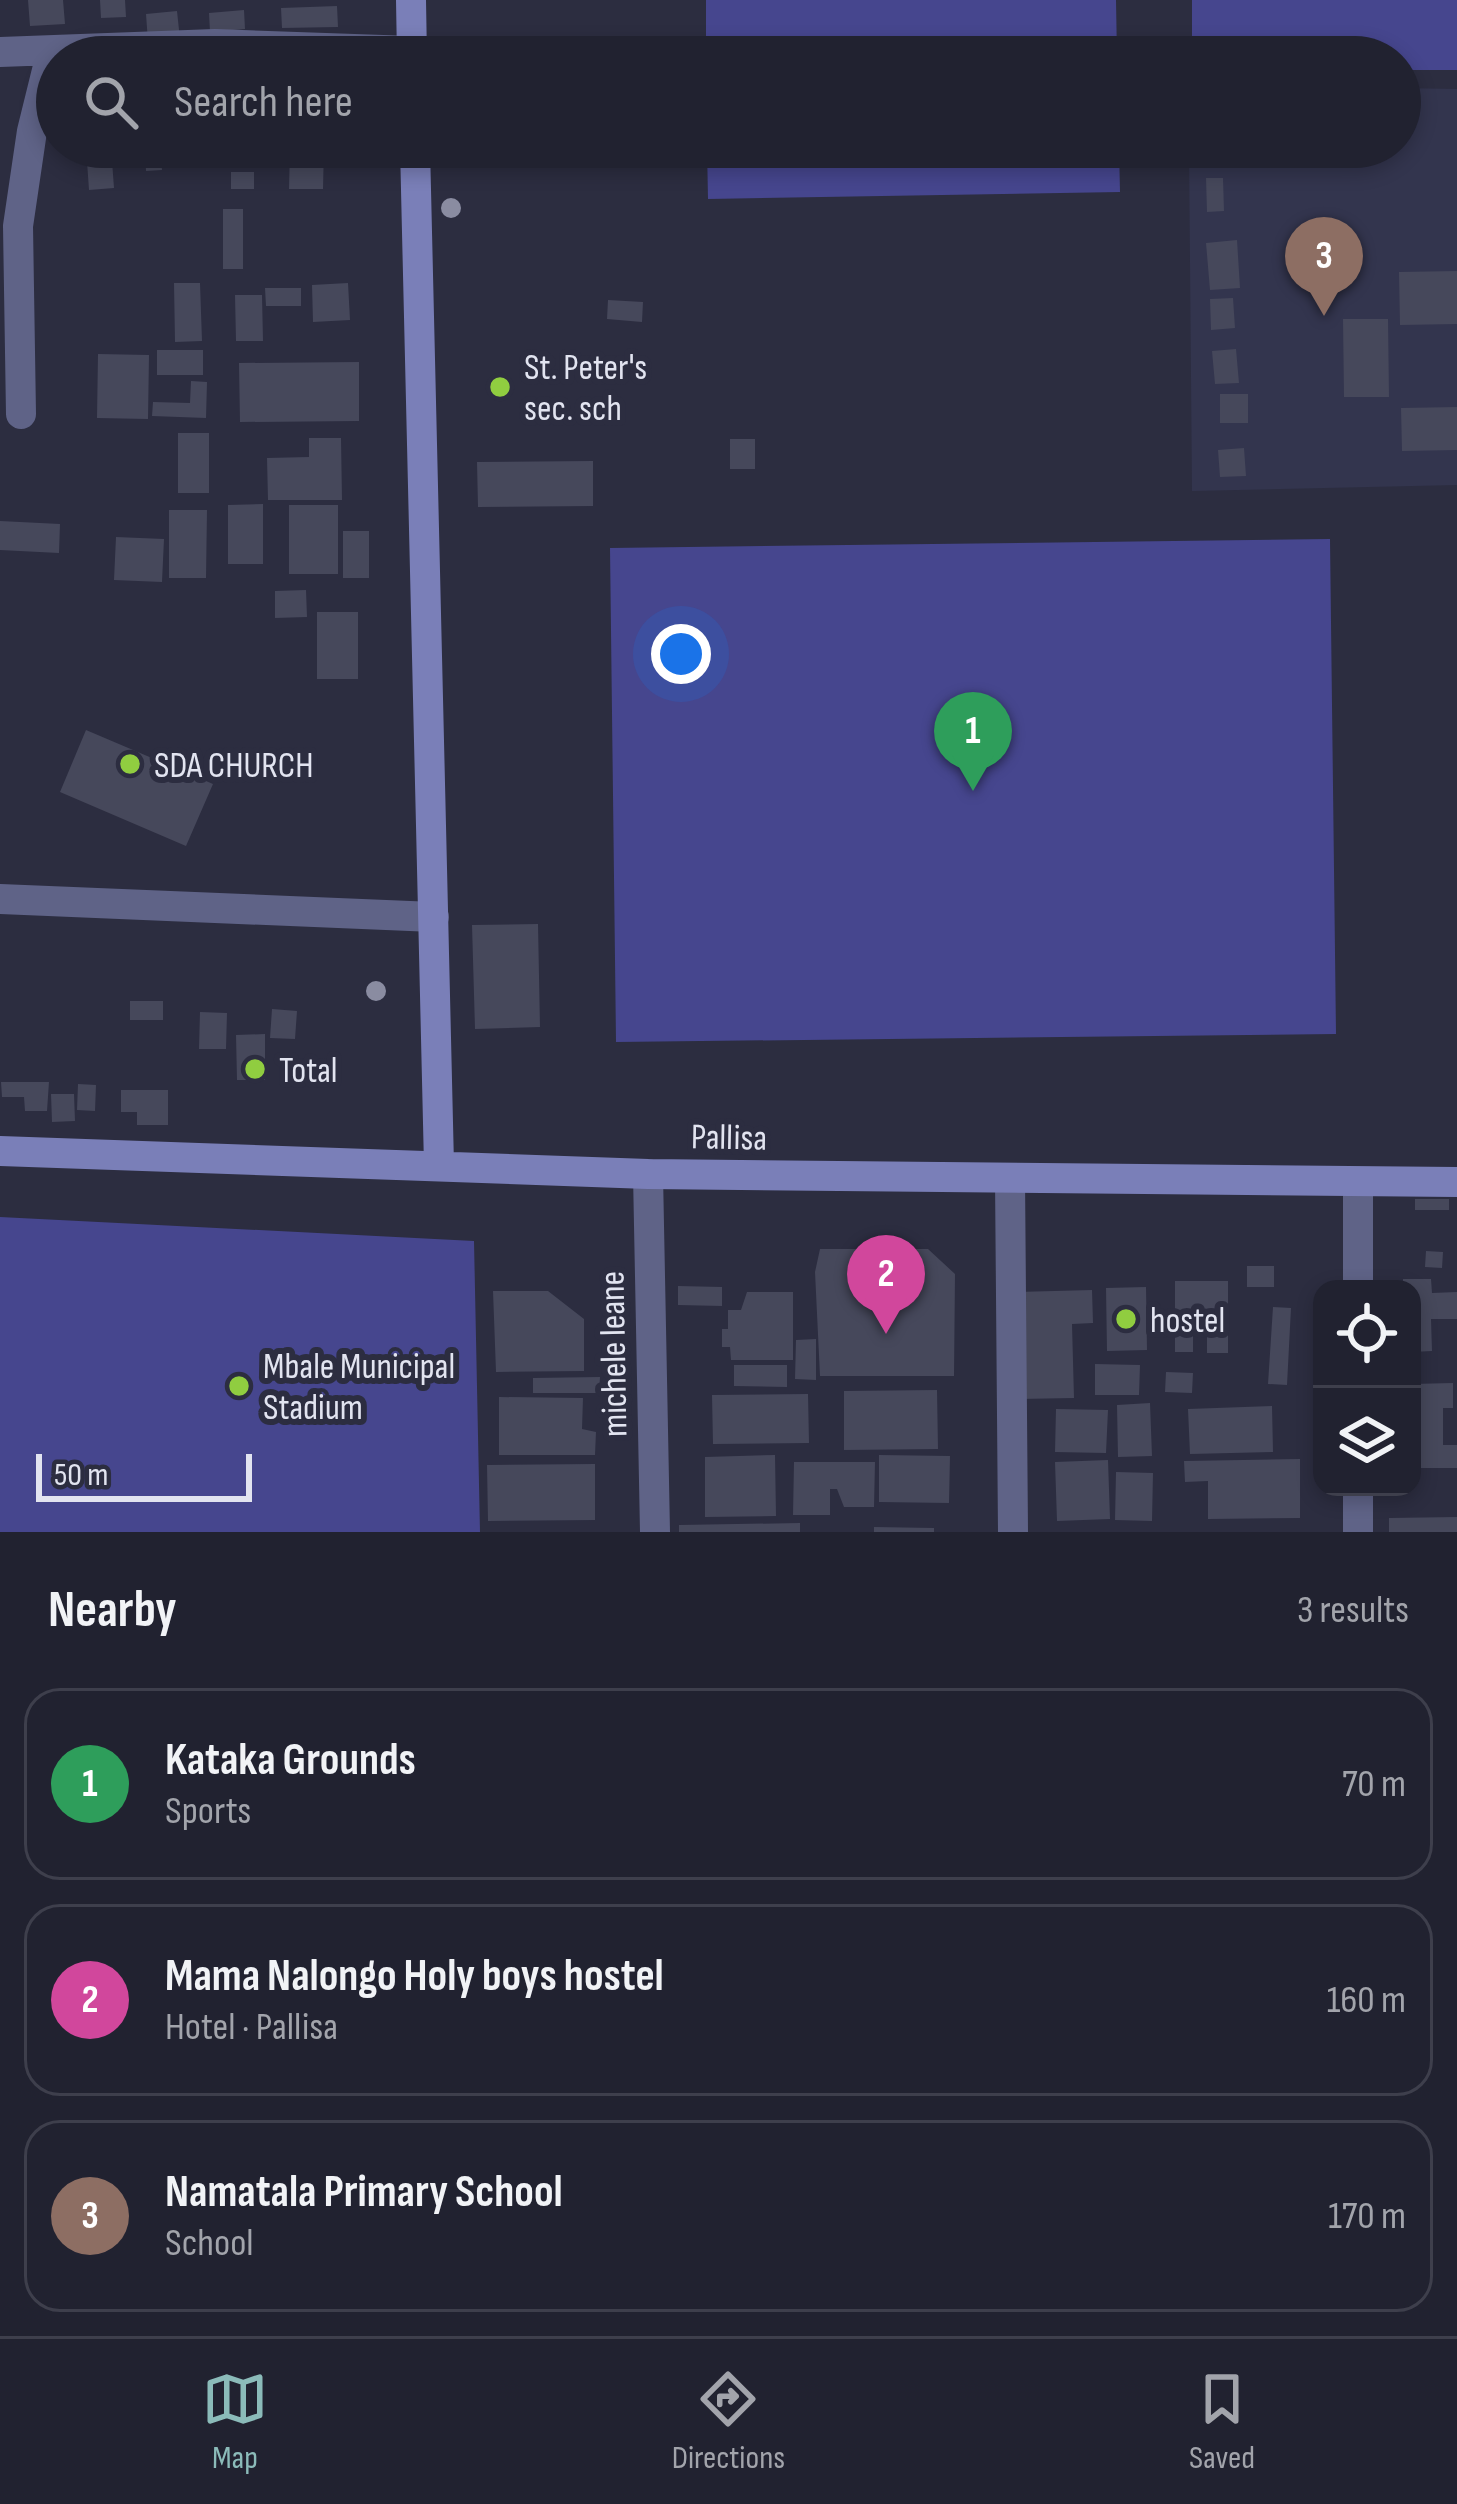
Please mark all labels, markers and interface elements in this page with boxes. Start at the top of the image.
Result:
search box [36,36,1421,168]
icon: search [78,69,144,135]
text: Search here [174,75,353,130]
pin: 3 [1285,217,1363,316]
place label: St. Peter's sec. sch [524,347,647,431]
marker: St. Peter's sec. sch [487,374,513,400]
your location [651,624,711,684]
pin: 1 [934,692,1012,791]
place label: SDA CHURCH [154,745,313,788]
marker: SDA CHURCH [117,751,143,777]
place label: Total [279,1050,338,1093]
marker: Total [242,1056,268,1082]
street label: Pallisa [691,1116,767,1161]
pin: 2 [847,1235,925,1334]
street label: michele leane [592,1271,637,1437]
map controls [1313,1280,1421,1496]
button: locate [1313,1280,1421,1388]
place label: hostel [1150,1300,1225,1343]
marker: hostel [1113,1306,1139,1332]
place label: Mbale Municipal Stadium [263,1346,455,1430]
marker: Mbale Municipal Stadium [226,1373,252,1399]
button: layers [1313,1388,1421,1496]
scale bar [36,1448,252,1501]
text: 50 m [54,1455,108,1495]
text: Nearby [48,1580,177,1641]
text: 3 results [1297,1587,1409,1634]
text: Kataka Grounds [165,1733,416,1788]
text: 1 [82,1761,98,1808]
text: 70 m [1342,1761,1406,1808]
text: Sports [165,1788,251,1835]
text: Mama Nalongo Holy boys hostel [165,1949,664,2004]
text: 2 [81,1977,99,2024]
text: 160 m [1327,1977,1406,2024]
text: Hotel · Pallisa [165,2004,338,2051]
text: Namatala Primary School [165,2165,563,2220]
text: 3 [81,2193,99,2240]
text: 170 m [1328,2193,1406,2240]
text: School [165,2220,254,2267]
tab: Map [202,2366,268,2478]
tab: Directions [672,2366,785,2478]
tab: Saved [1189,2366,1255,2478]

